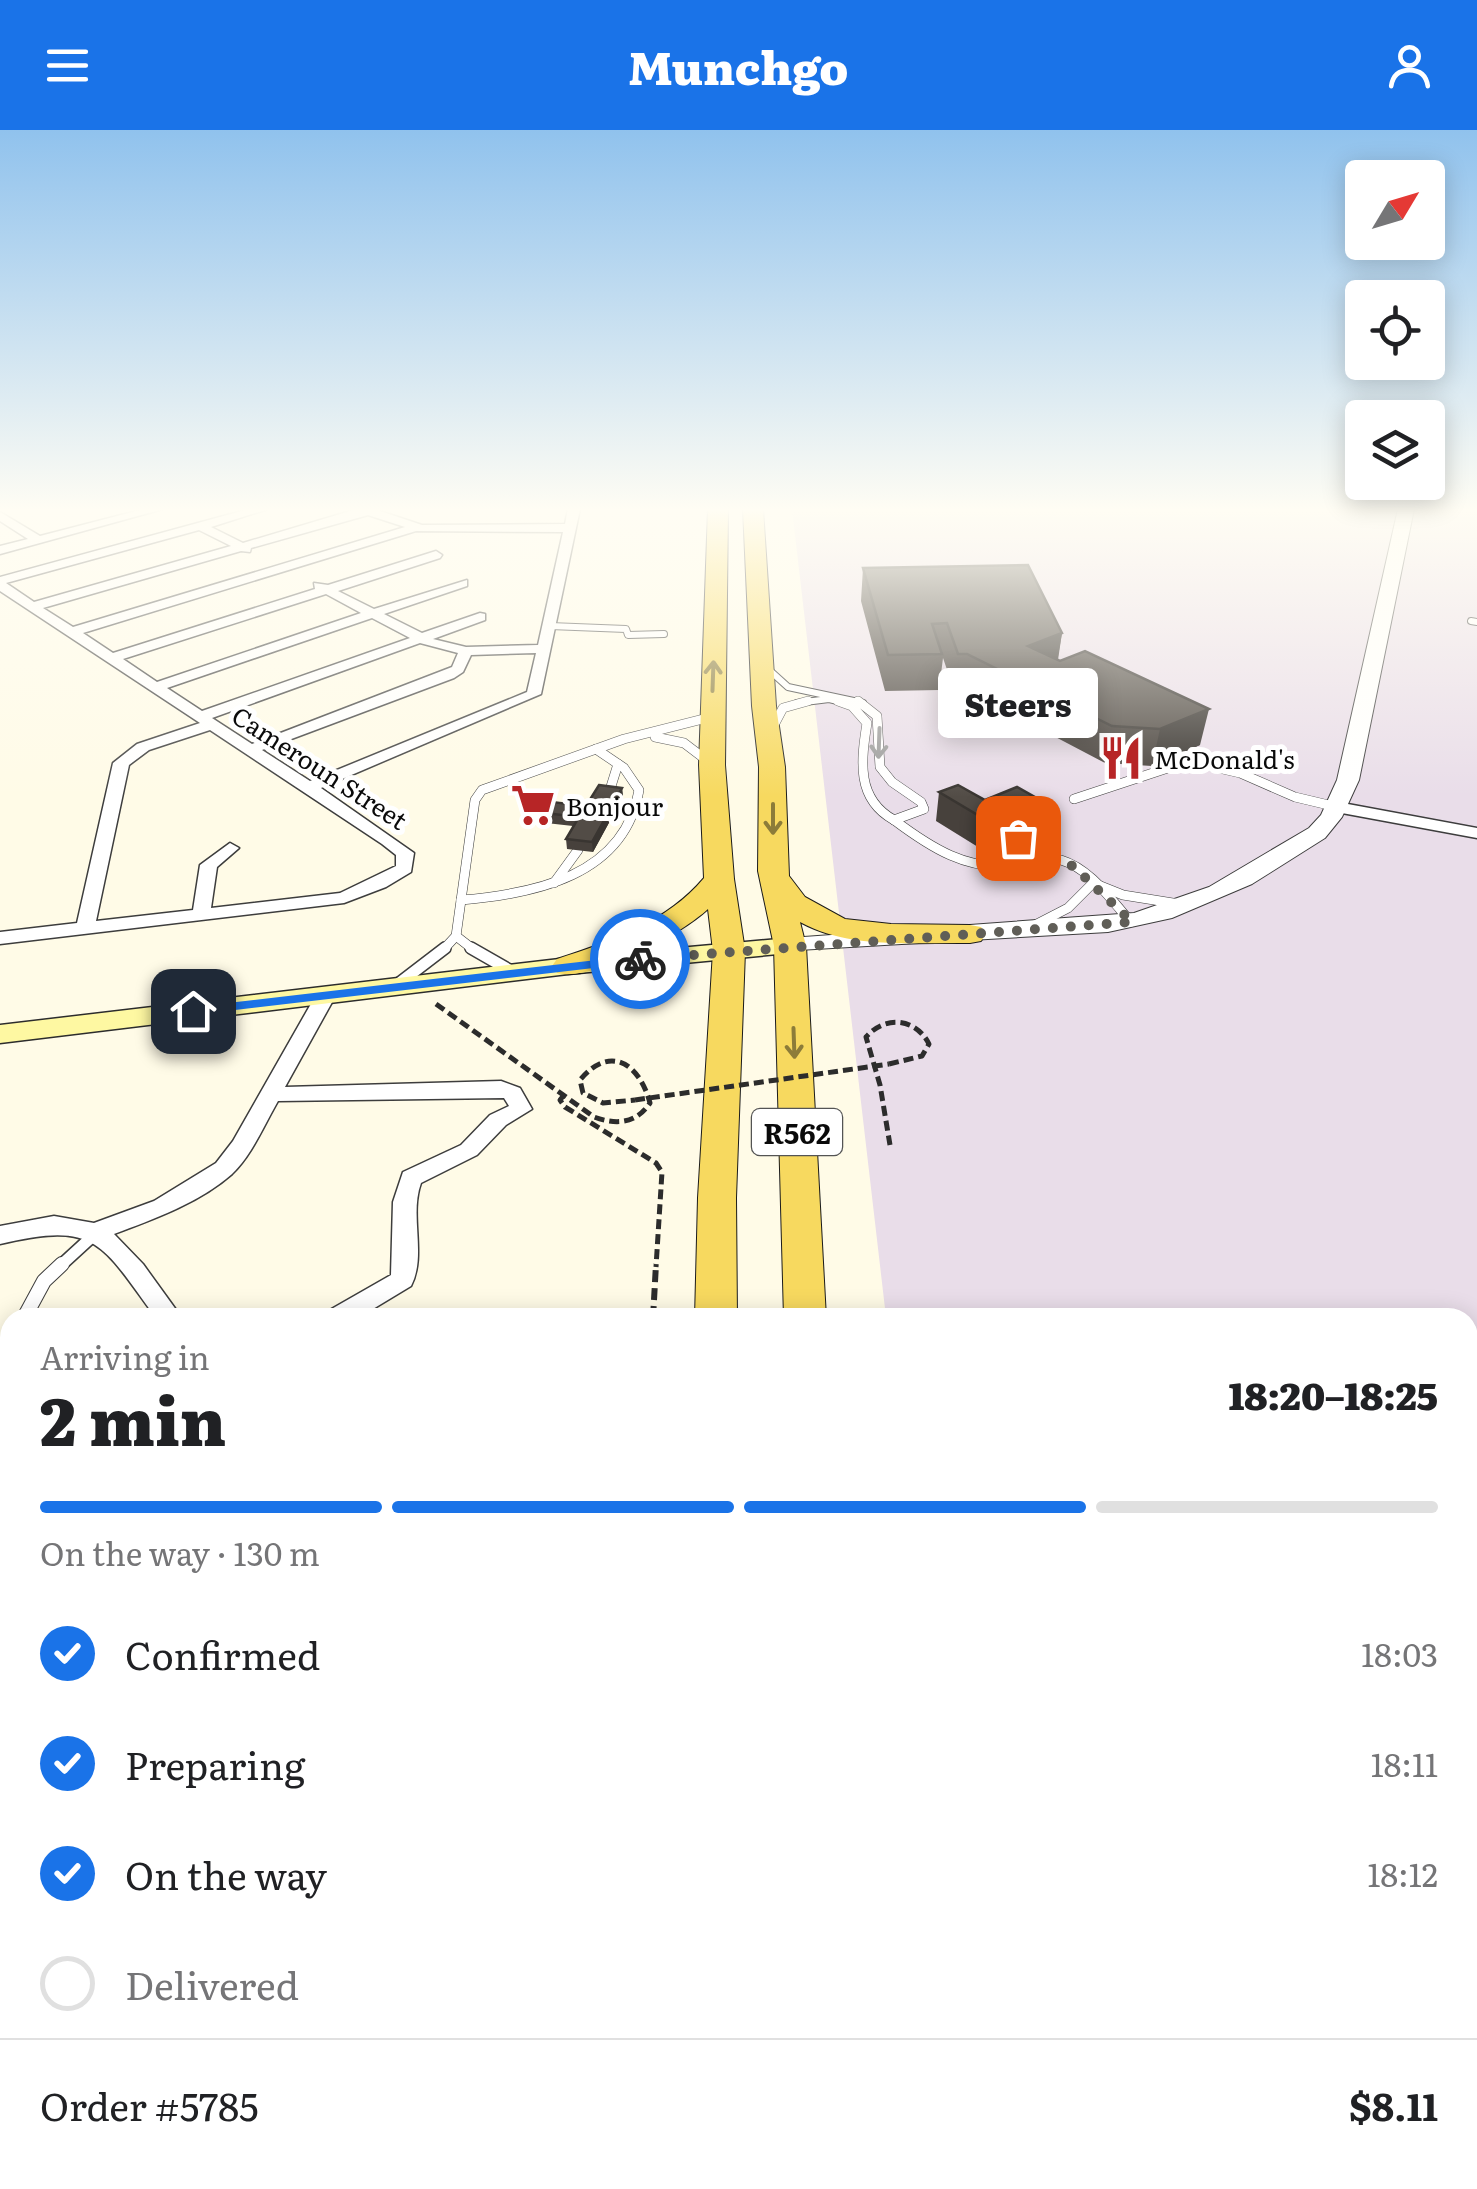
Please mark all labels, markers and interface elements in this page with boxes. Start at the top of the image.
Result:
text: Munchgo [629,32,848,99]
icon: menu [40,38,95,93]
icon: person [1382,38,1437,93]
north arrow [1345,160,1445,260]
map controls [1345,160,1445,500]
button: locate [1345,280,1445,380]
button: layers [1345,400,1445,500]
one-way arrow [703,661,722,693]
callout: Steers [938,668,1098,738]
text: Steers [964,679,1072,727]
street label: Cameroun Street [225,696,415,838]
one-way arrow [869,726,888,758]
restaurant icon: McDonald's [1097,734,1145,782]
place label: McDonald's [1154,740,1294,777]
supermarket icon: Bonjour [509,781,557,829]
place label: Bonjour [566,787,663,824]
pin [976,796,1061,881]
one-way arrow [764,802,782,834]
icon: bag [991,811,1046,866]
courier [590,909,690,1009]
icon: bike [613,932,668,987]
pin [151,969,236,1054]
icon: home [166,984,221,1039]
one-way arrow [785,1027,804,1059]
road number: R562 [752,1109,842,1155]
text: Arriving in [40,1332,210,1380]
text: 18:20–18:25 [1228,1365,1438,1422]
text: 2 min [40,1369,226,1466]
text: On the way · 130 m [40,1528,320,1576]
text: Confirmed [125,1625,320,1682]
icon: check [40,1626,95,1681]
text: 18:03 [1361,1629,1438,1677]
text: Preparing [125,1735,305,1792]
icon: check [40,1736,95,1791]
text: 18:11 [1371,1739,1438,1787]
text: On the way [125,1845,327,1902]
icon: check [40,1846,95,1901]
text: 18:12 [1367,1849,1438,1897]
text: Delivered [125,1955,299,2012]
text: Order #5785 [40,2076,259,2133]
text: $8.11 [1349,2076,1438,2133]

